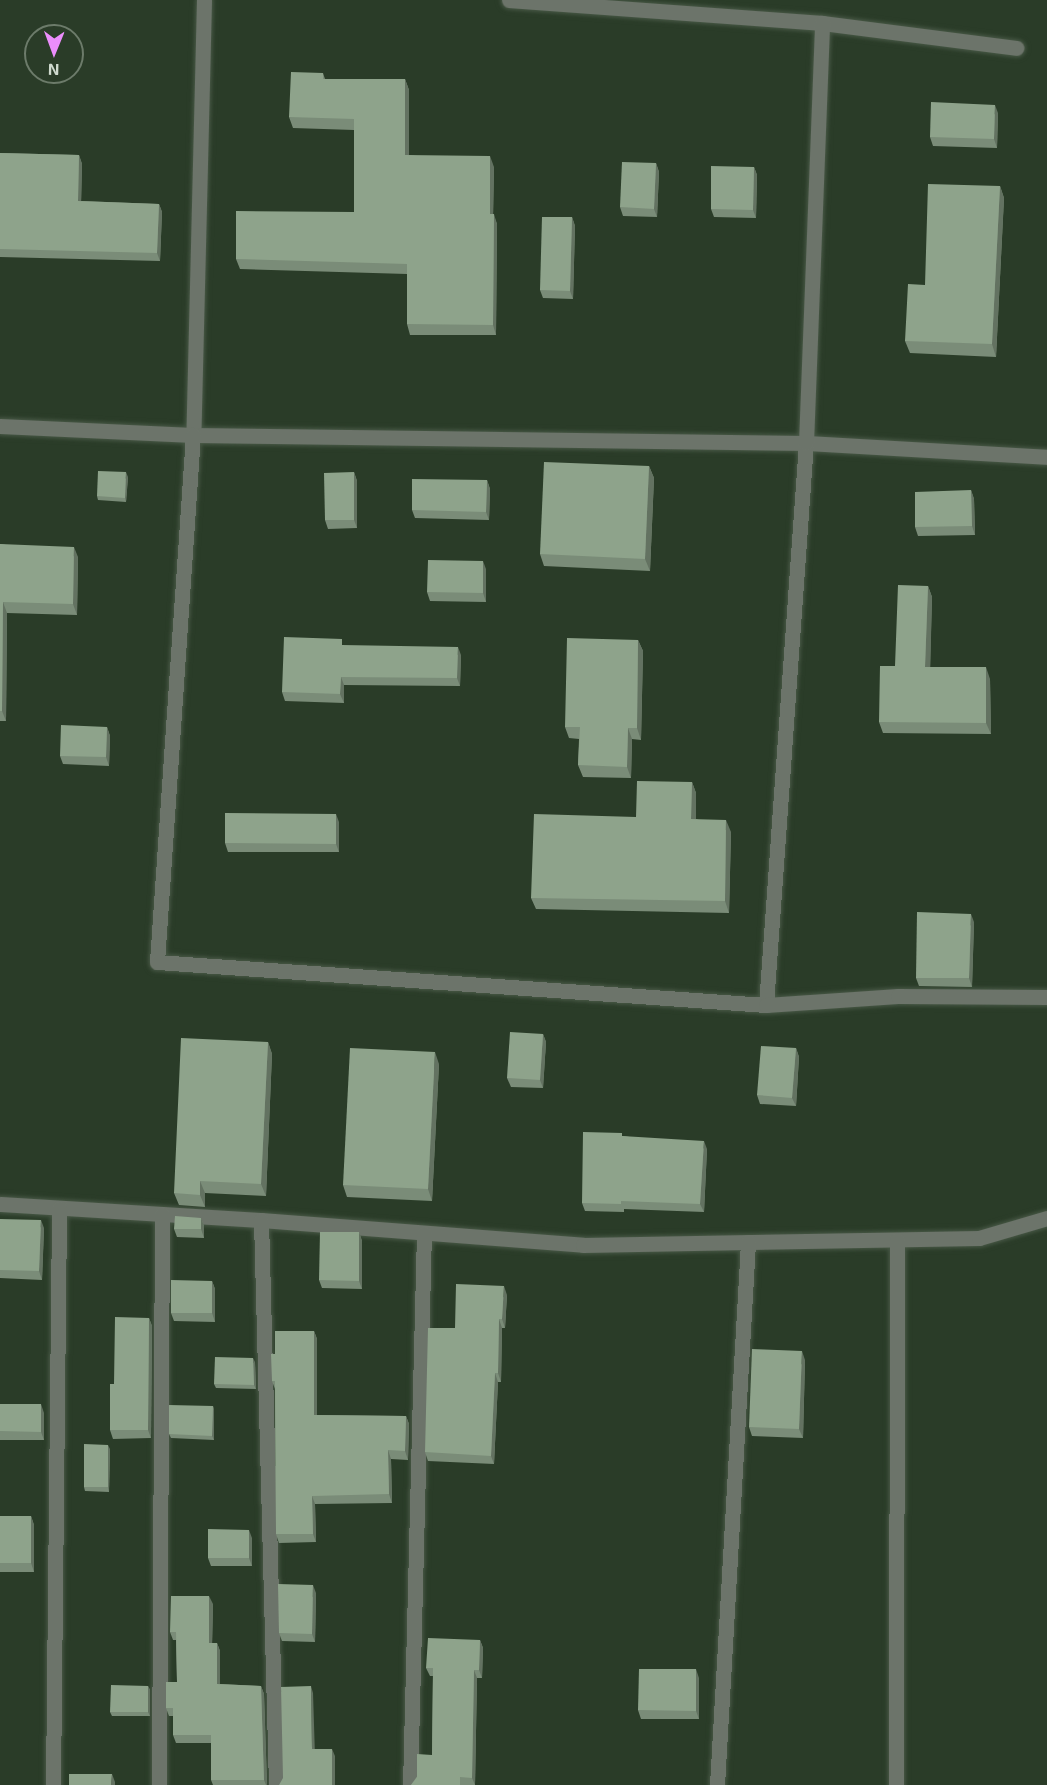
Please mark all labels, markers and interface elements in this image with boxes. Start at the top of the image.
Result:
north arrow [24,24,84,84]
text: N [48,61,60,80]

